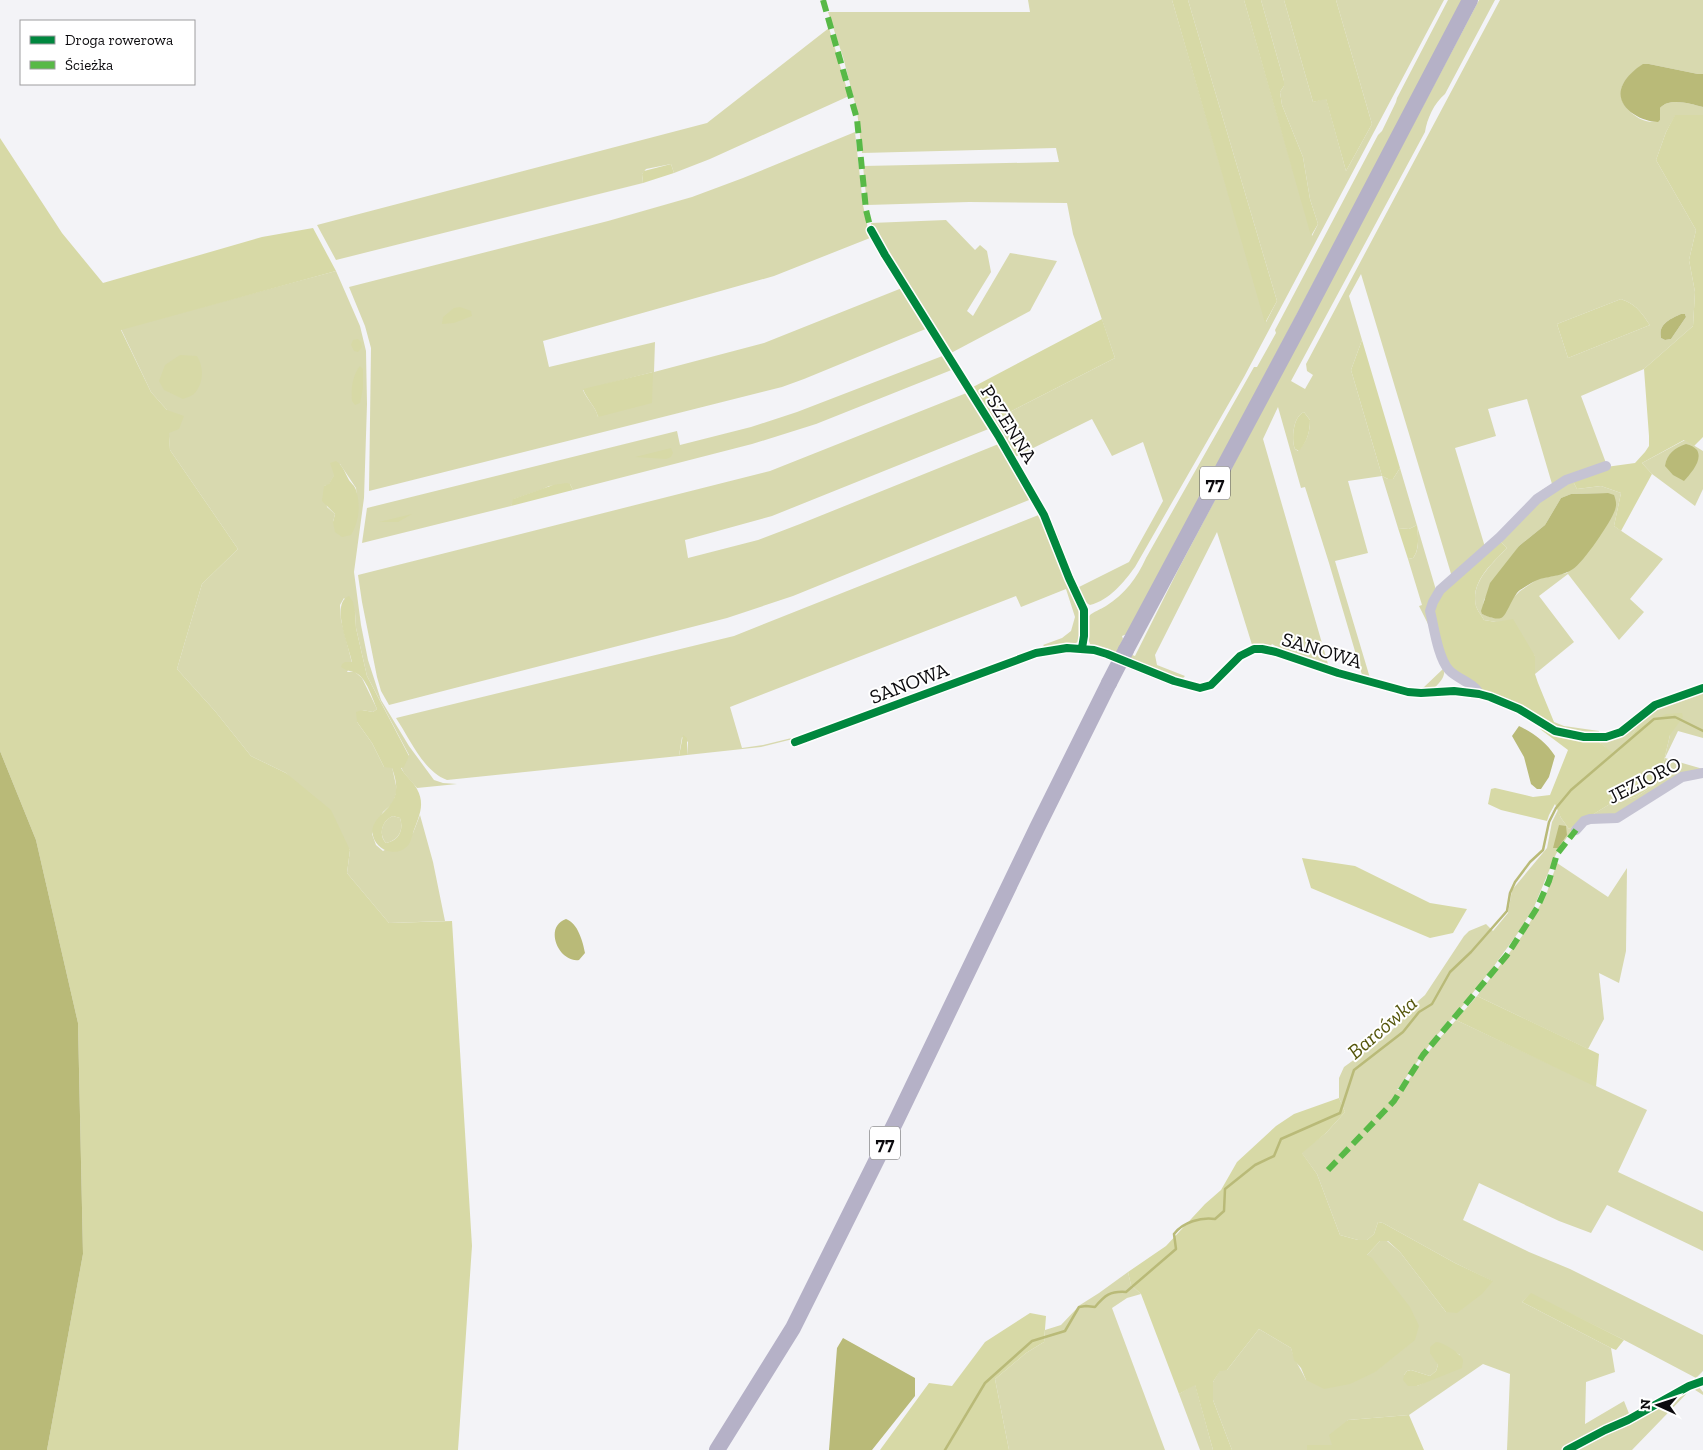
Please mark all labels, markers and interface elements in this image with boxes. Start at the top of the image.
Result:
legend [20,20,195,85]
text: Droga rowerowa [65,31,173,49]
text: Ścieżka [65,56,113,74]
street label: PSZENNA [976,381,1043,468]
road number: 77 [1200,466,1230,499]
street label: SANOWA [1279,626,1366,674]
street label: SANOWA [866,657,953,709]
street label: JEZIORO [1603,751,1685,809]
water label: Barcówka [1342,990,1422,1064]
road number: 77 [870,1126,900,1160]
north arrow [1633,1380,1683,1430]
text: N [1637,1398,1654,1410]

